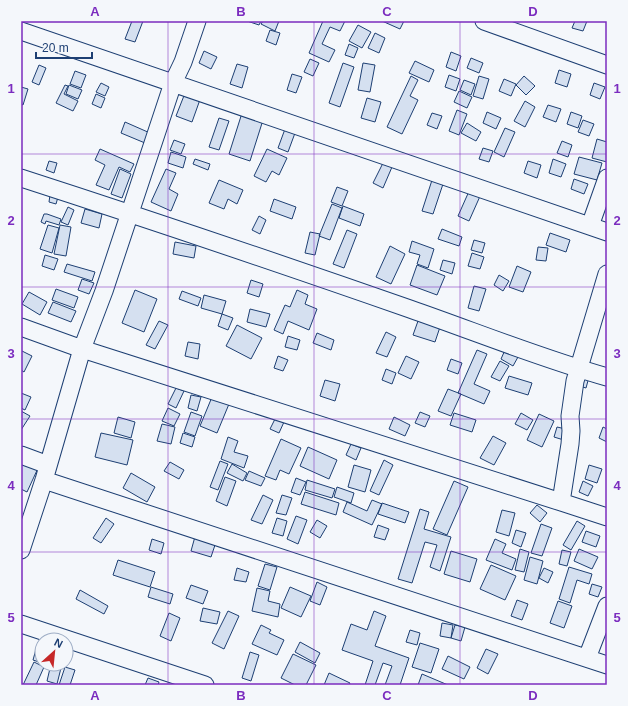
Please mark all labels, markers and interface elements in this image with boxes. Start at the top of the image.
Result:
text: A [90,4,100,19]
text: B [236,4,246,19]
text: C [382,4,392,19]
text: D [528,4,538,19]
scale bar [36,34,92,60]
text: 20 m [42,41,69,55]
text: 1 [7,81,15,96]
text: 1 [613,81,621,96]
text: 2 [7,213,15,228]
text: 2 [613,213,621,228]
text: 3 [7,346,15,361]
text: 3 [613,346,621,361]
text: 4 [7,478,15,493]
text: 4 [613,478,621,493]
text: 5 [7,610,15,625]
text: 5 [613,610,621,625]
north arrow [34,632,74,672]
text: N [52,636,65,650]
text: A [90,688,100,703]
text: B [236,688,246,703]
text: C [382,688,392,703]
text: D [528,688,538,703]

